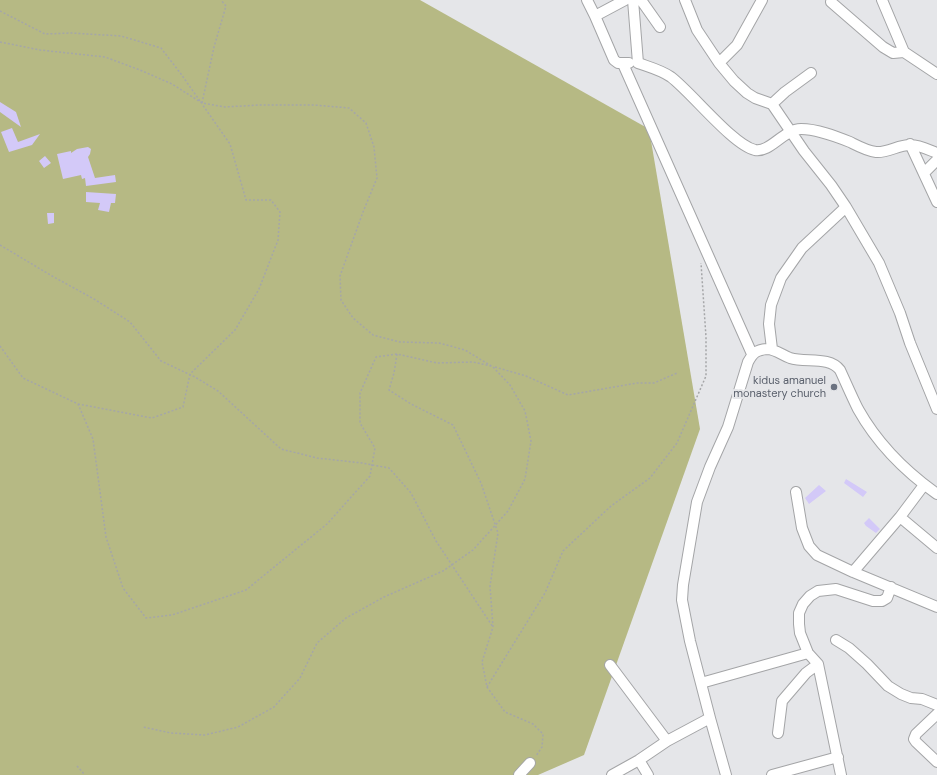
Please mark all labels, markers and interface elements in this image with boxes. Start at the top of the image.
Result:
place label: kidus amanuel monastery church [733,374,826,400]
marker: kidus amanuel monastery church [829,382,839,392]

